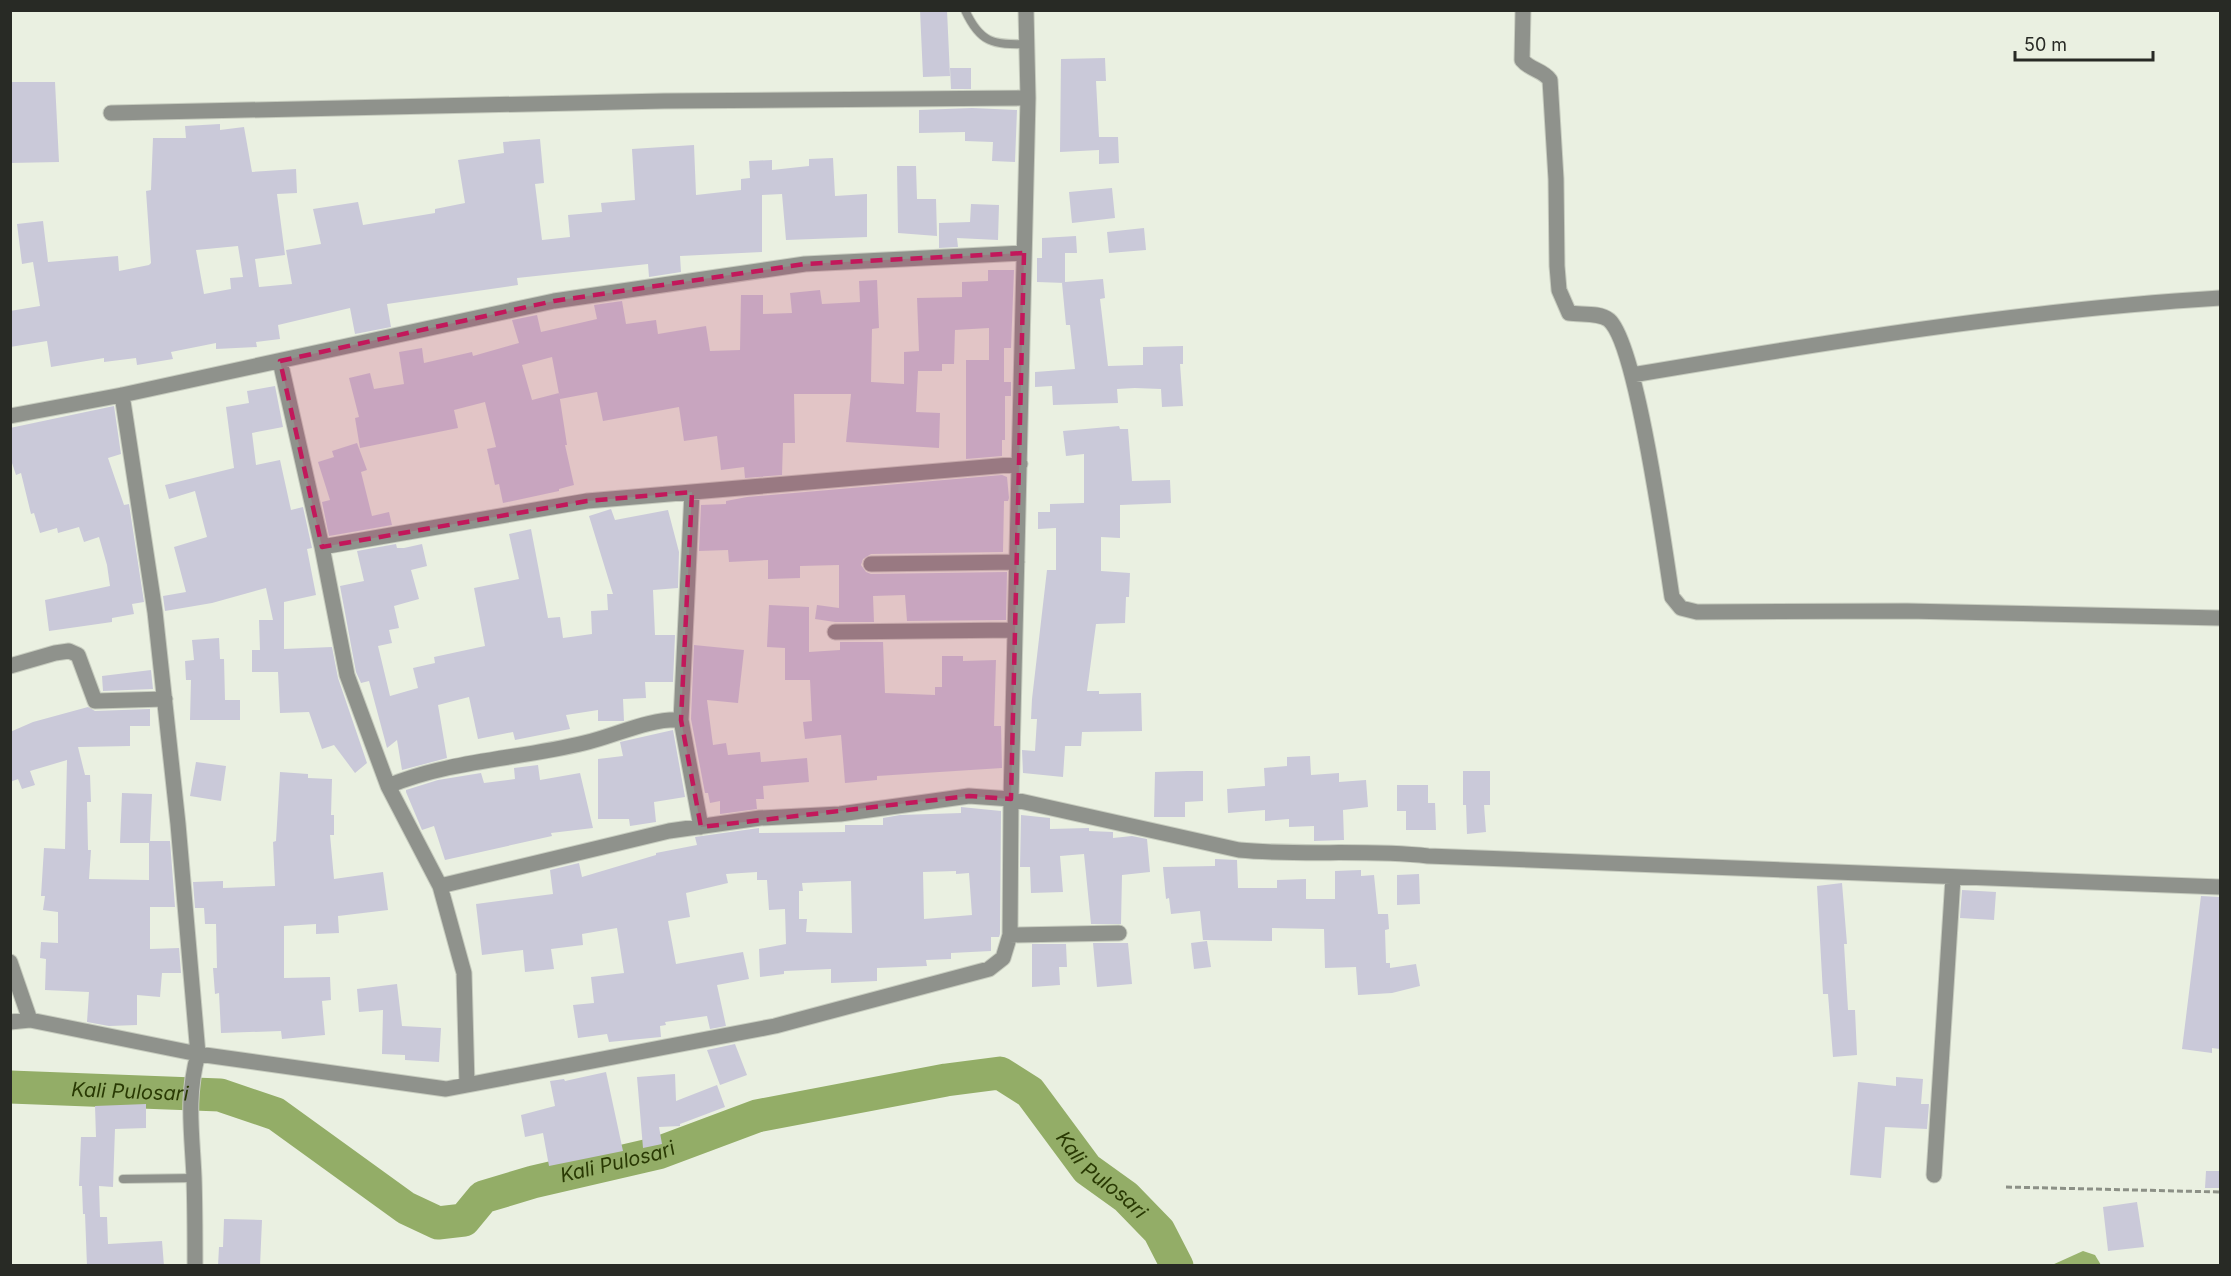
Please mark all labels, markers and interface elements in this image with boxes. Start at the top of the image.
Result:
scale bar [2015,24,2153,62]
text: 50 m [2024,34,2067,55]
water label: Kali Pulosari [71,1077,190,1106]
water label: Kali Pulosari [1051,1126,1153,1224]
water label: Kali Pulosari [558,1135,679,1187]

